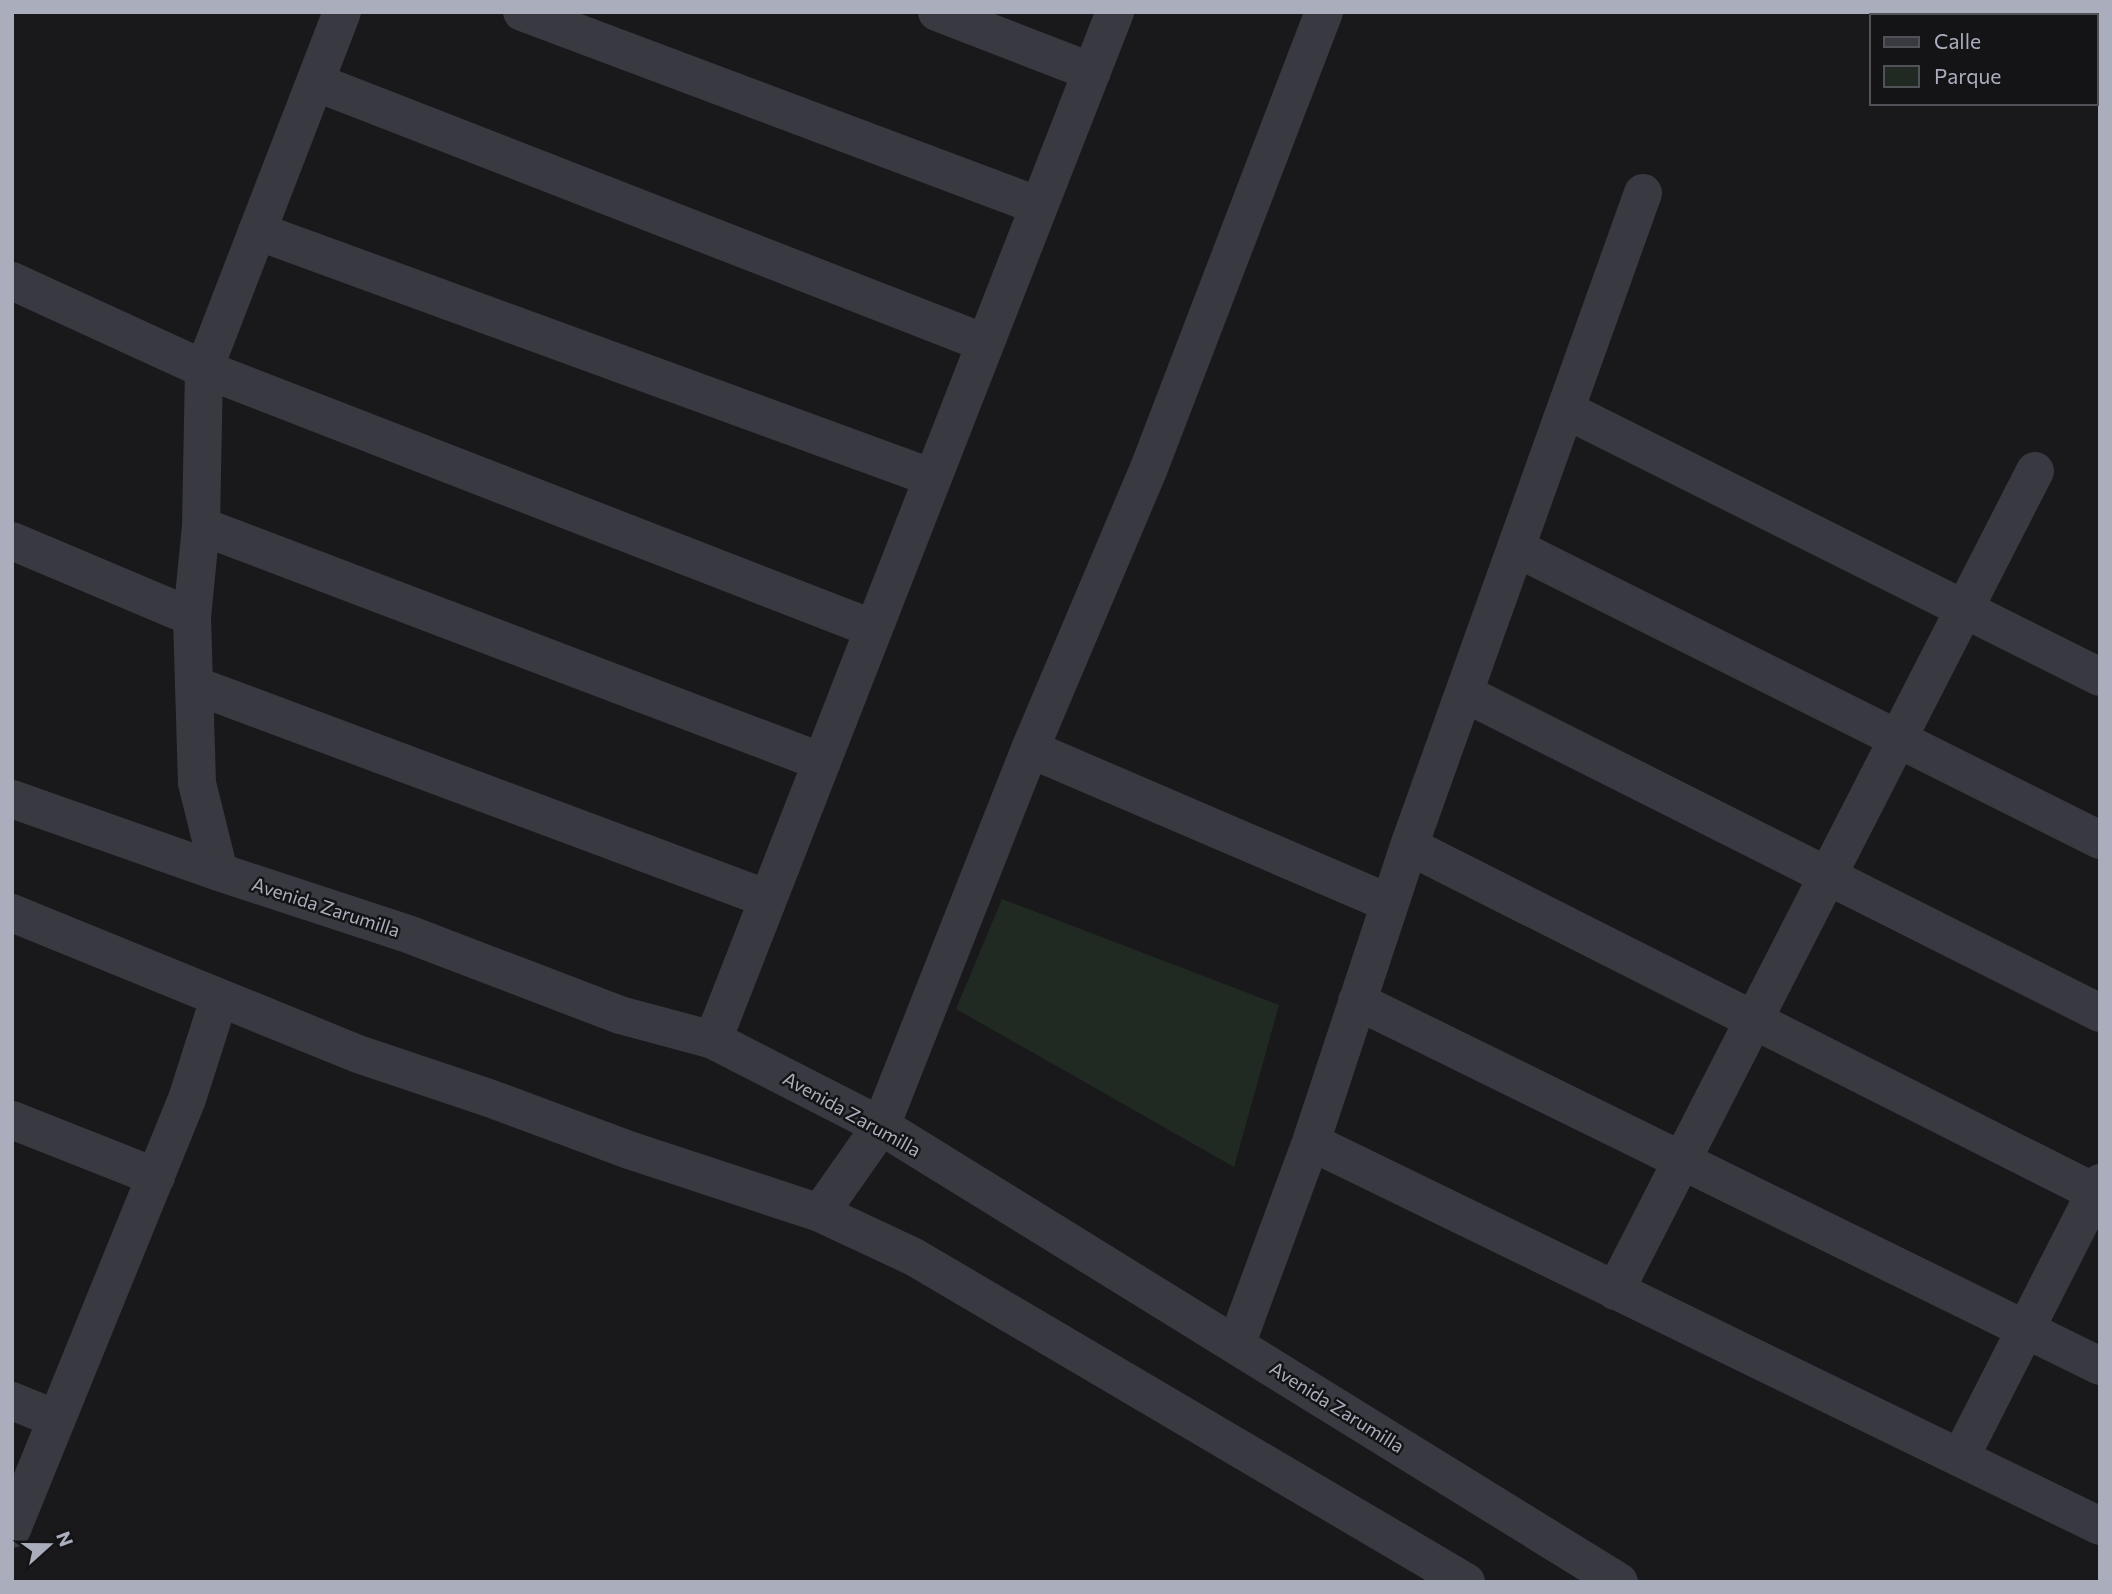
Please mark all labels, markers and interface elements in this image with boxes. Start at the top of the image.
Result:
legend [1870,14,2098,105]
text: Calle [1934,28,1981,53]
text: Parque [1934,63,2001,88]
street label: Avenida Zarumilla [249,872,403,941]
street label: Avenida Zarumilla [779,1066,925,1161]
street label: Avenida Zarumilla [1266,1356,1409,1457]
north arrow [14,1510,84,1580]
text: N [52,1528,79,1550]

